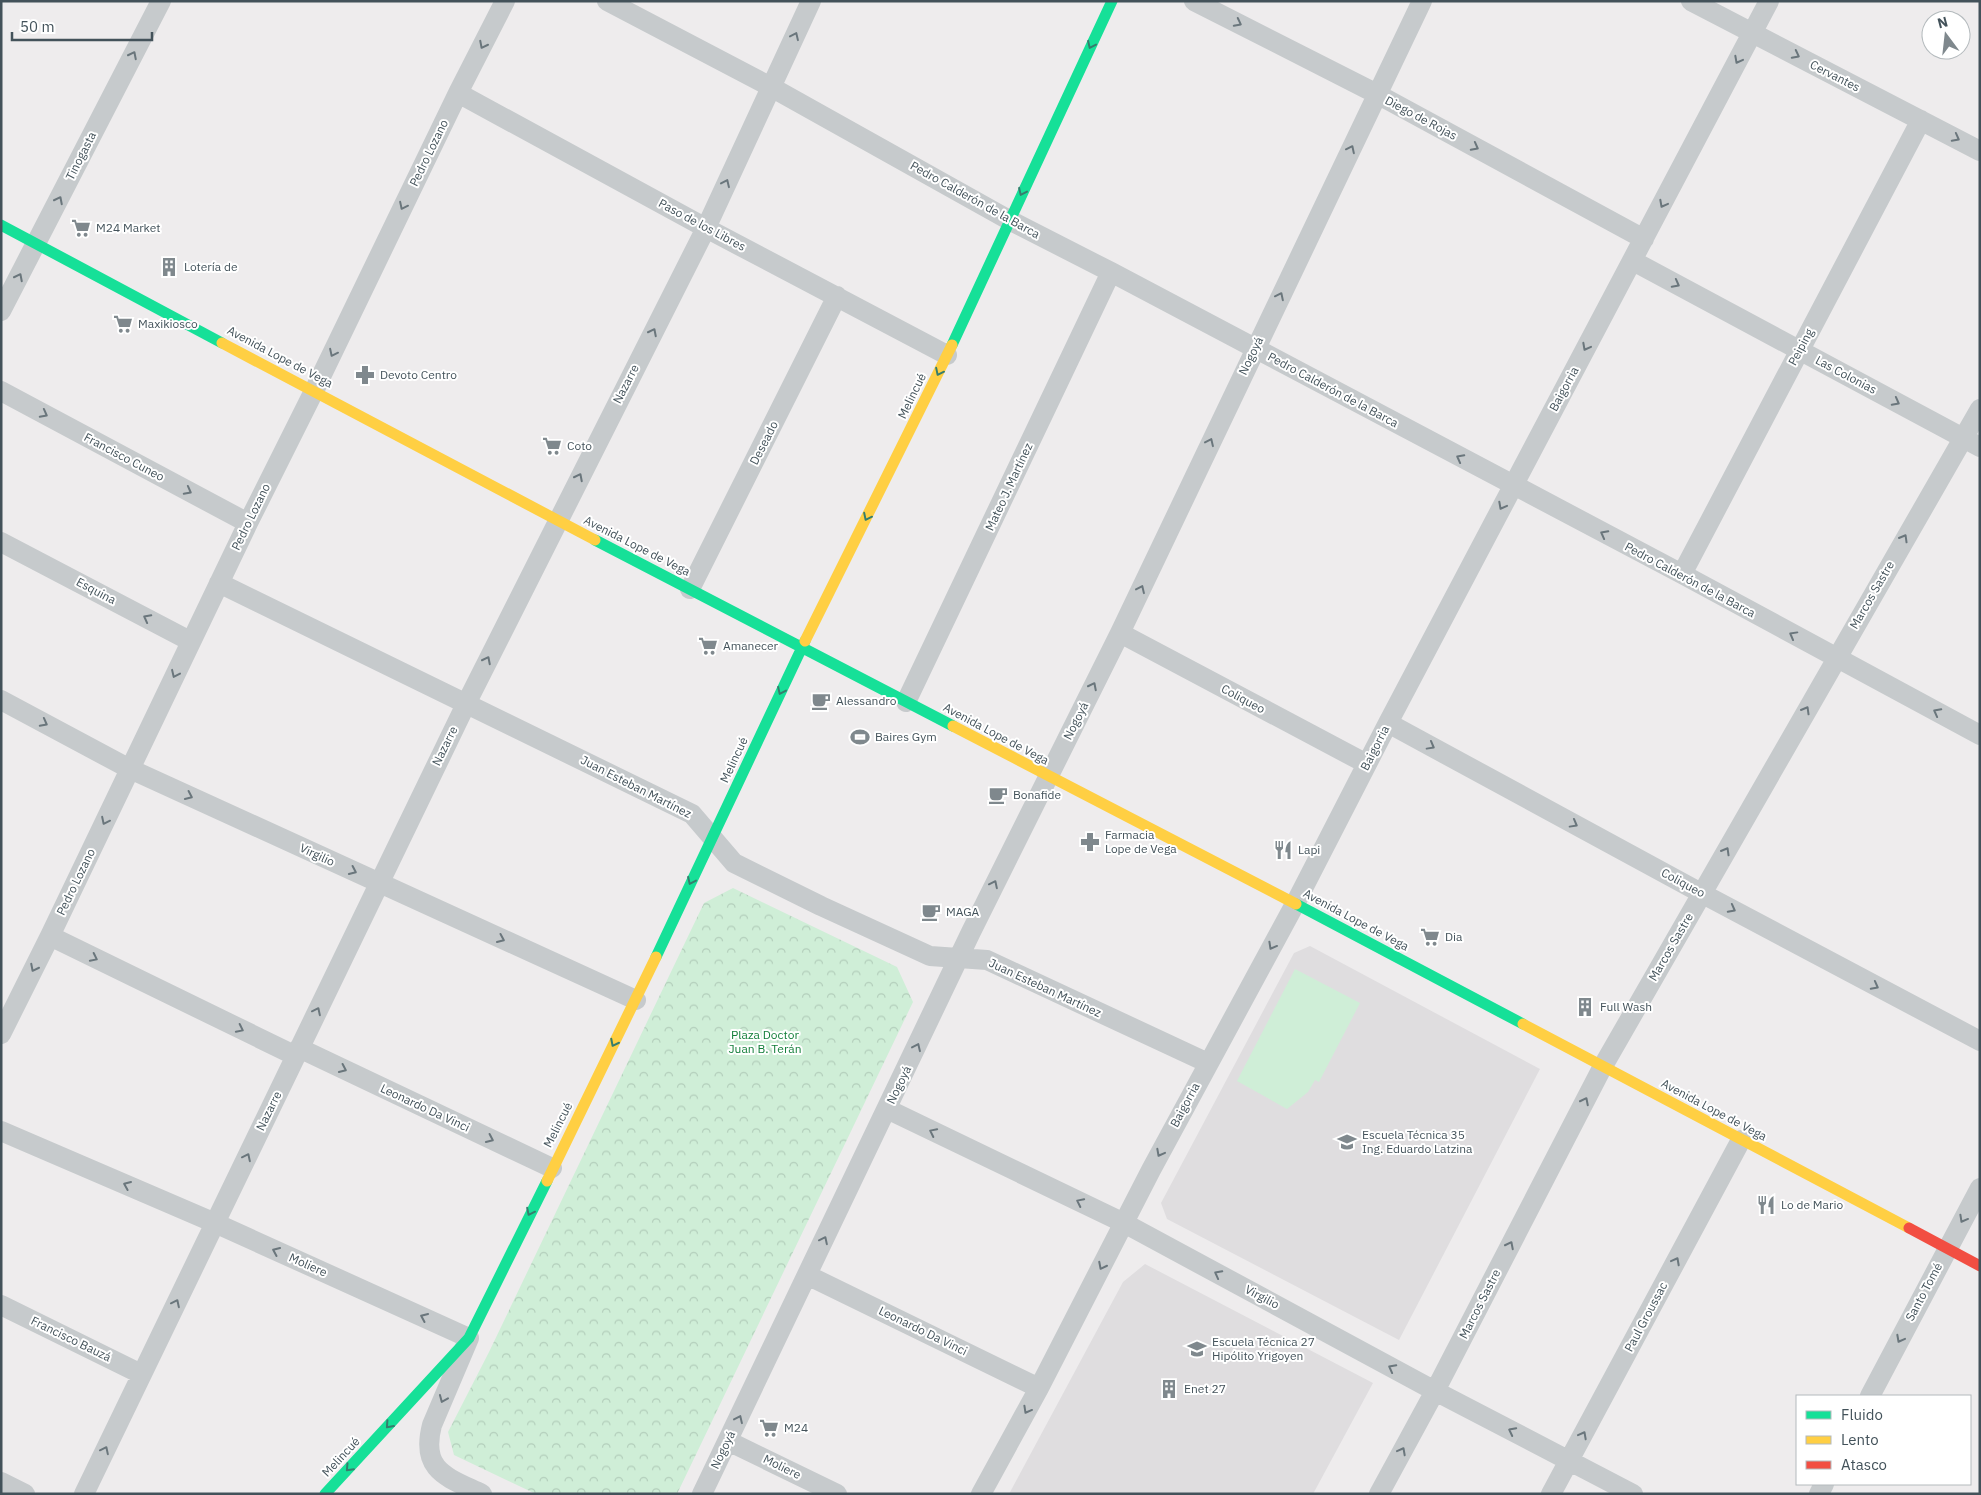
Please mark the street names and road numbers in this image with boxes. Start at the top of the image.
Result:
street label: Cervantes [1808,57,1863,95]
street label: Diego de Rojas [1383,92,1460,143]
street label: Pedro Lozano [406,117,451,189]
street label: Tinogasta [62,128,99,183]
street label: Pedro Calderón de la Barca [908,158,1043,242]
street label: Paso de los Libres [656,195,749,254]
street label: Avenida Lope de Vega [225,322,336,391]
street label: Peiping [1785,325,1817,368]
street label: Nogoyá [1235,334,1266,377]
street label: Pedro Calderón de la Barca [1265,349,1402,431]
street label: Las Colonias [1813,352,1880,397]
street label: Nazarre [609,361,642,406]
street label: Baigorria [1546,363,1582,414]
street label: Melincué [894,370,929,421]
street label: Deseado [746,418,781,467]
street label: Francisco Cuneo [81,429,167,484]
street label: Mateo J. Martínez [982,440,1036,533]
street label: Pedro Lozano [228,481,273,553]
street label: Avenida Lope de Vega [581,512,693,579]
street label: Pedro Calderón de la Barca [1622,539,1759,621]
street label: Marcos Sastre [1846,558,1897,631]
street label: Esquina [74,574,119,608]
street label: Coliqueo [1219,681,1268,716]
street label: Avenida Lope de Vega [941,699,1052,768]
street label: Nogoyá [1060,699,1092,742]
street label: Baigorria [1357,722,1393,773]
street label: Nazarre [429,723,461,768]
street label: Melincué [716,734,751,785]
street label: Juan Esteban Martínez [578,752,694,821]
street label: Virgilio [297,840,337,869]
street label: Pedro Lozano [53,846,98,918]
street label: Coliqueo [1659,865,1708,900]
street label: Avenida Lope de Vega [1301,885,1412,954]
street label: Marcos Sastre [1645,910,1696,983]
street label: Juan Esteban Martínez [987,955,1104,1020]
street label: Nogoyá [883,1063,914,1106]
street label: Avenida Lope de Vega [1659,1075,1770,1144]
street label: Baigorria [1167,1079,1203,1130]
street label: Leonardo Da Vinci [378,1080,472,1135]
street label: Nazarre [253,1088,285,1133]
street label: Melincué [540,1099,576,1150]
street label: Moliere [287,1250,330,1280]
street label: Santo Tomé [1902,1260,1945,1323]
street label: Marcos Sastre [1456,1266,1504,1341]
street label: Paul Groussac [1621,1279,1670,1354]
street label: Virgilio [1242,1281,1282,1312]
street label: Leonardo Da Vinci [876,1303,970,1358]
street label: Francisco Bauzá [29,1313,114,1365]
street label: Nogoyá [707,1428,738,1471]
street label: Melincué [318,1433,363,1480]
street label: Moliere [761,1451,804,1482]

